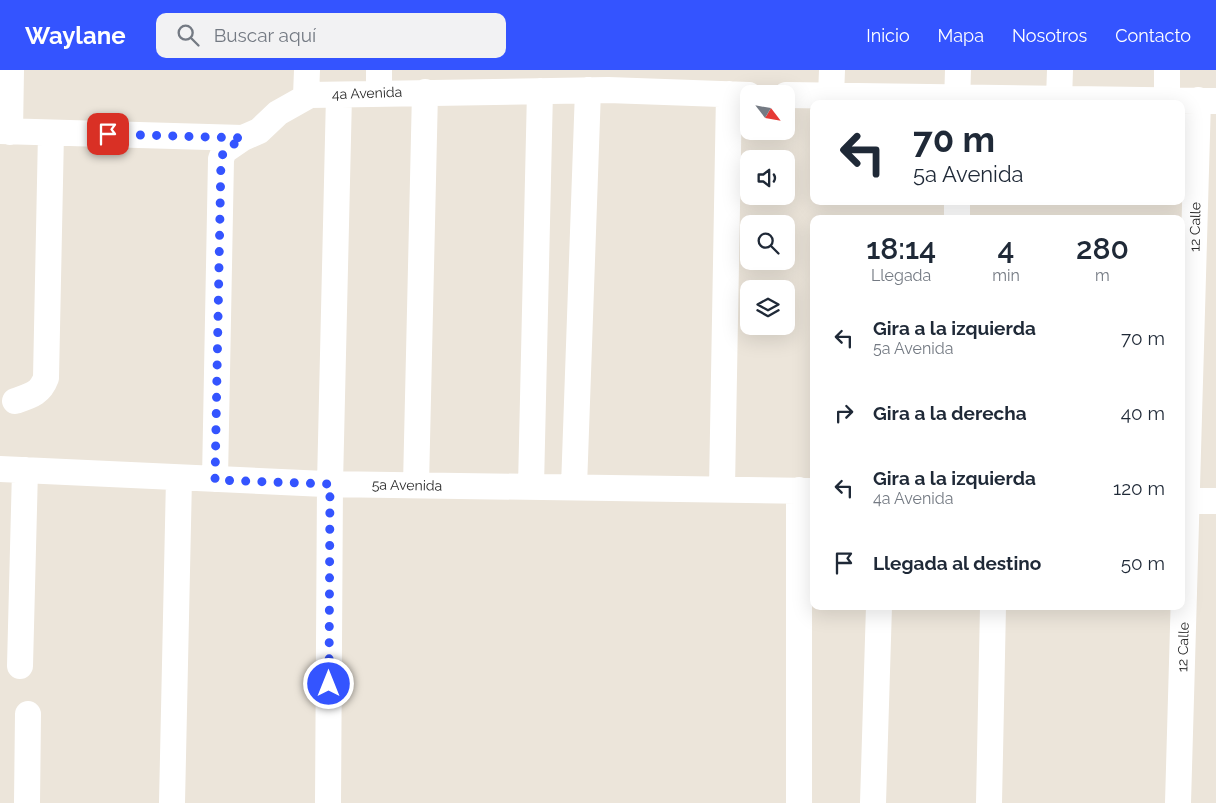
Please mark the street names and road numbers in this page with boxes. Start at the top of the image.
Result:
street label: 4a Avenida [332,84,402,102]
street label: 12 Calle [1187,202,1203,252]
street label: 5a Avenida [372,476,442,494]
street label: 12 Calle [1174,622,1192,672]

